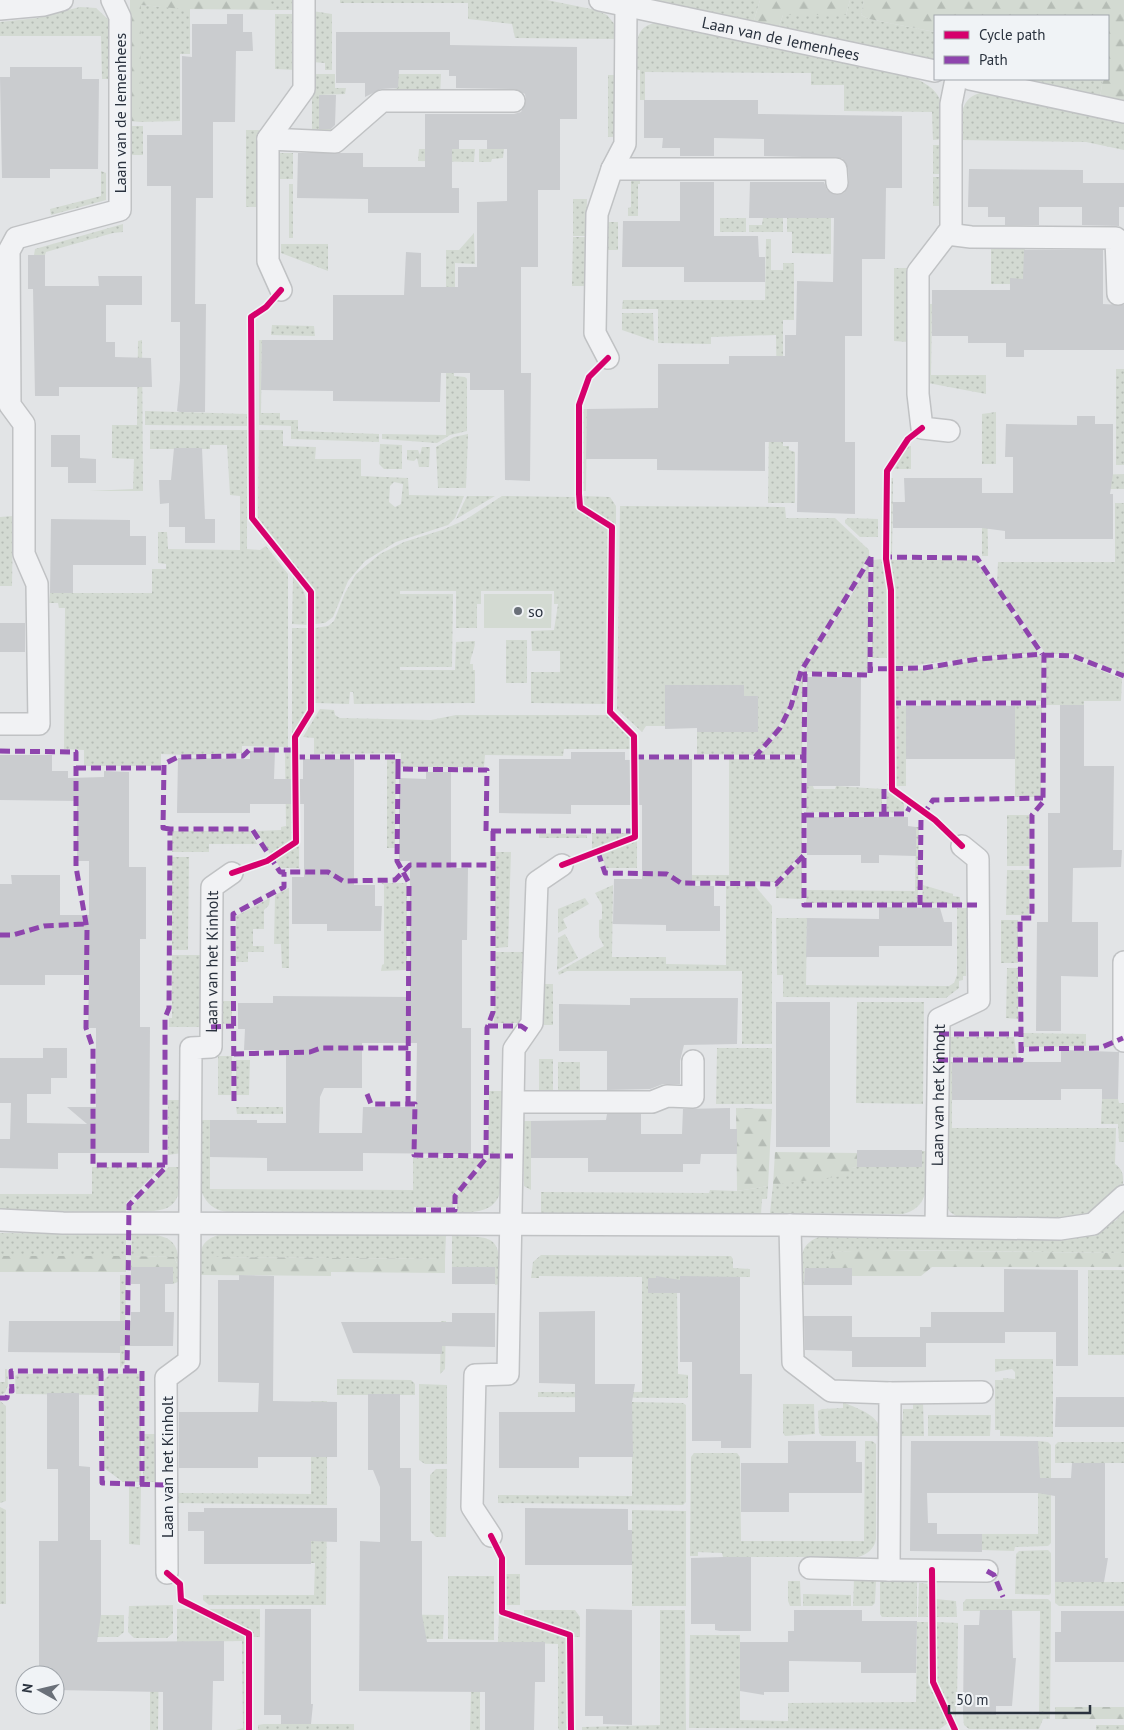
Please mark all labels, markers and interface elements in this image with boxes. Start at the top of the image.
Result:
street label: Laan van de Iemenhees [700,12,862,65]
legend [934,15,1109,80]
text: Cycle path [979,25,1045,44]
street label: Laan van de Iemenhees [110,32,130,193]
text: Path [979,50,1008,69]
place label: so [528,601,543,621]
marker: so [512,605,524,617]
street label: Laan van het Kinholt [201,890,222,1033]
street label: Laan van het Kinholt [927,1023,949,1166]
street label: Laan van het Kinholt [157,1395,177,1538]
north arrow [15,1665,65,1715]
text: N [18,1682,37,1694]
scale bar [949,1682,1090,1714]
text: 50 m [956,1690,989,1709]

